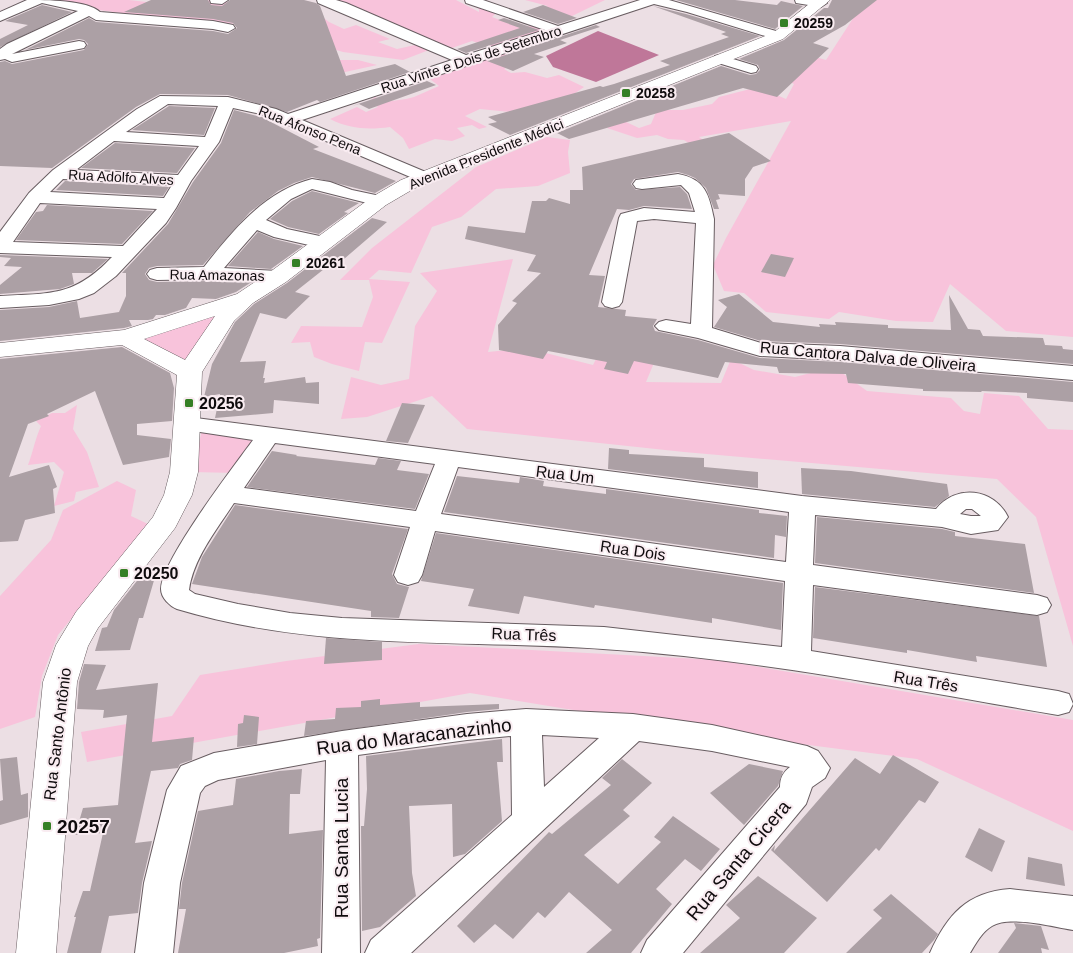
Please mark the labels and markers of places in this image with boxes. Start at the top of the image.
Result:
place label: 20259 [794,15,833,31]
marker: 20259 [778,17,790,29]
place label: 20258 [636,85,675,101]
marker: 20258 [620,87,632,99]
place label: 20261 [306,255,345,271]
marker: 20261 [290,257,302,269]
place label: 20256 [199,395,244,412]
marker: 20256 [183,397,195,409]
place label: 20250 [134,565,179,582]
marker: 20250 [118,567,130,579]
place label: 20257 [57,816,110,837]
marker: 20257 [41,820,53,832]

